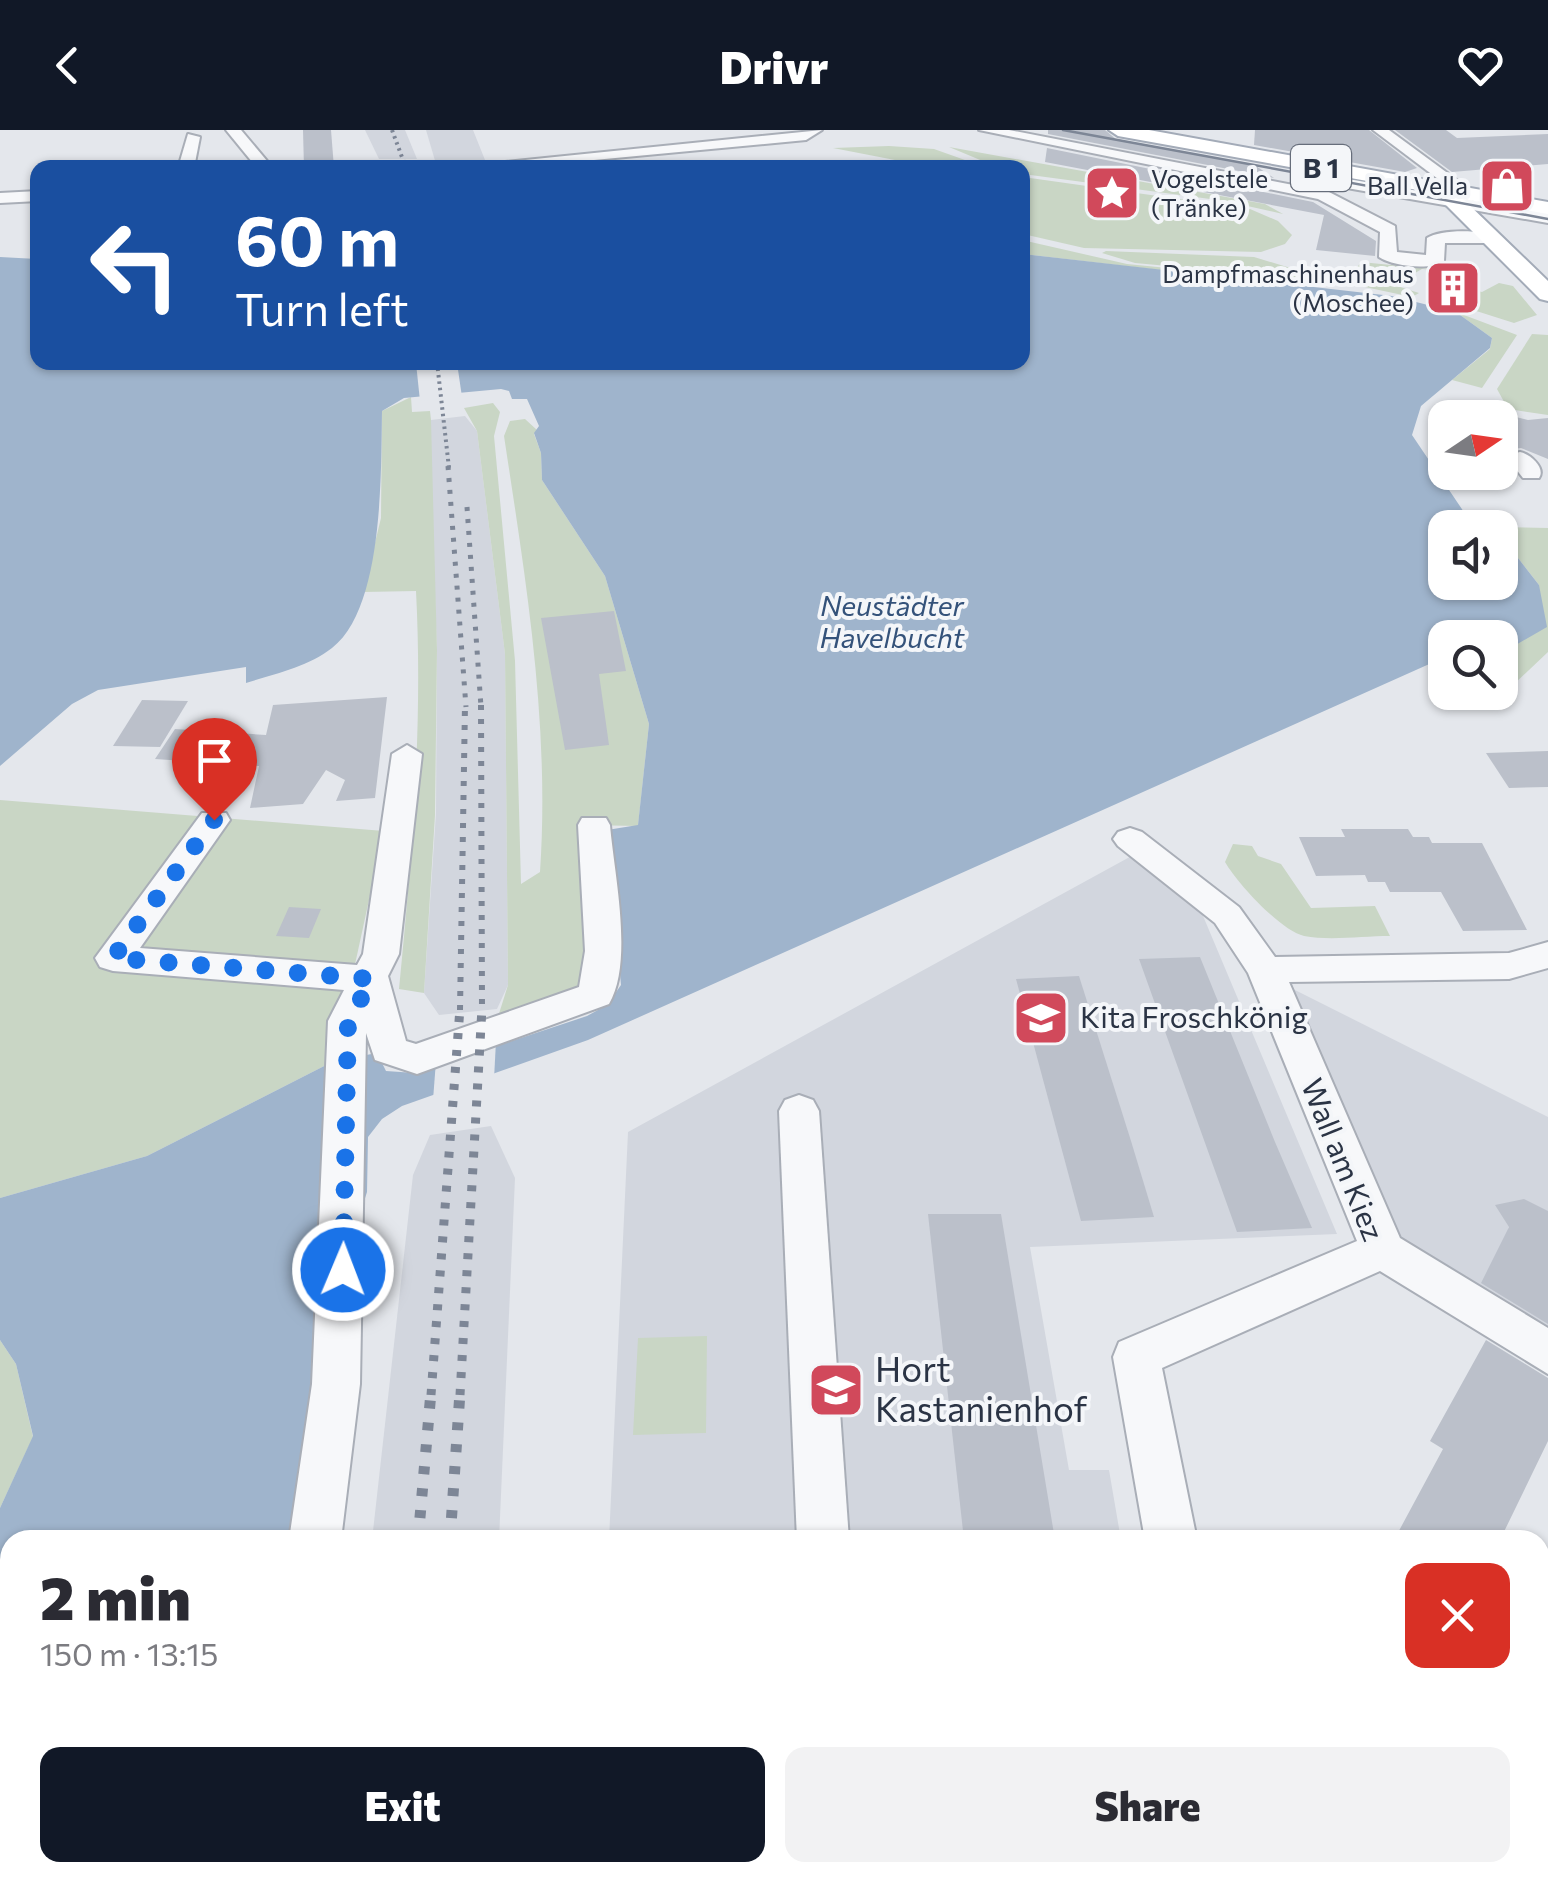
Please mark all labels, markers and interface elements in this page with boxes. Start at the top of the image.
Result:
icon: back [40,38,95,93]
text: Drivr [720,38,829,93]
icon: heart [1453,38,1508,93]
road number: B 1 [1291,145,1351,191]
shop icon: Ball Vella [1477,156,1537,216]
place icon: Vogelstele (Tränke) [1082,163,1142,223]
place label: Vogelstele (Tränke) [1151,163,1268,222]
place label: Ball Vella [1367,170,1468,200]
text: 60 m [235,195,399,280]
icon: left [70,200,200,330]
place label: Dampfmaschinenhaus (Moschee) [1162,258,1414,317]
building icon: Dampfmaschinenhaus (Moschee) [1423,258,1483,318]
text: Turn left [235,280,409,335]
north arrow [1428,400,1518,490]
map controls [1428,400,1518,710]
button: sound [1428,510,1518,600]
water label: Neustädter Havelbucht [820,588,965,654]
button: search [1428,620,1518,710]
pin [172,718,257,821]
icon: arrive [187,733,242,788]
school or university icon: Kita Froschkönig [1011,988,1071,1048]
place label: Kita Froschkönig [1080,997,1308,1034]
street label: Wall am Kiez [1295,1072,1394,1246]
position arrow [291,1218,395,1322]
place label: Hort Kastanienhof [875,1346,1088,1429]
school or university icon: Hort Kastanienhof [806,1360,866,1420]
text: 2 min [40,1559,191,1632]
button: close [1405,1563,1510,1668]
text: 150 m · 13:15 [40,1633,218,1673]
button: Exit [40,1747,765,1862]
button: Share [785,1747,1510,1862]

